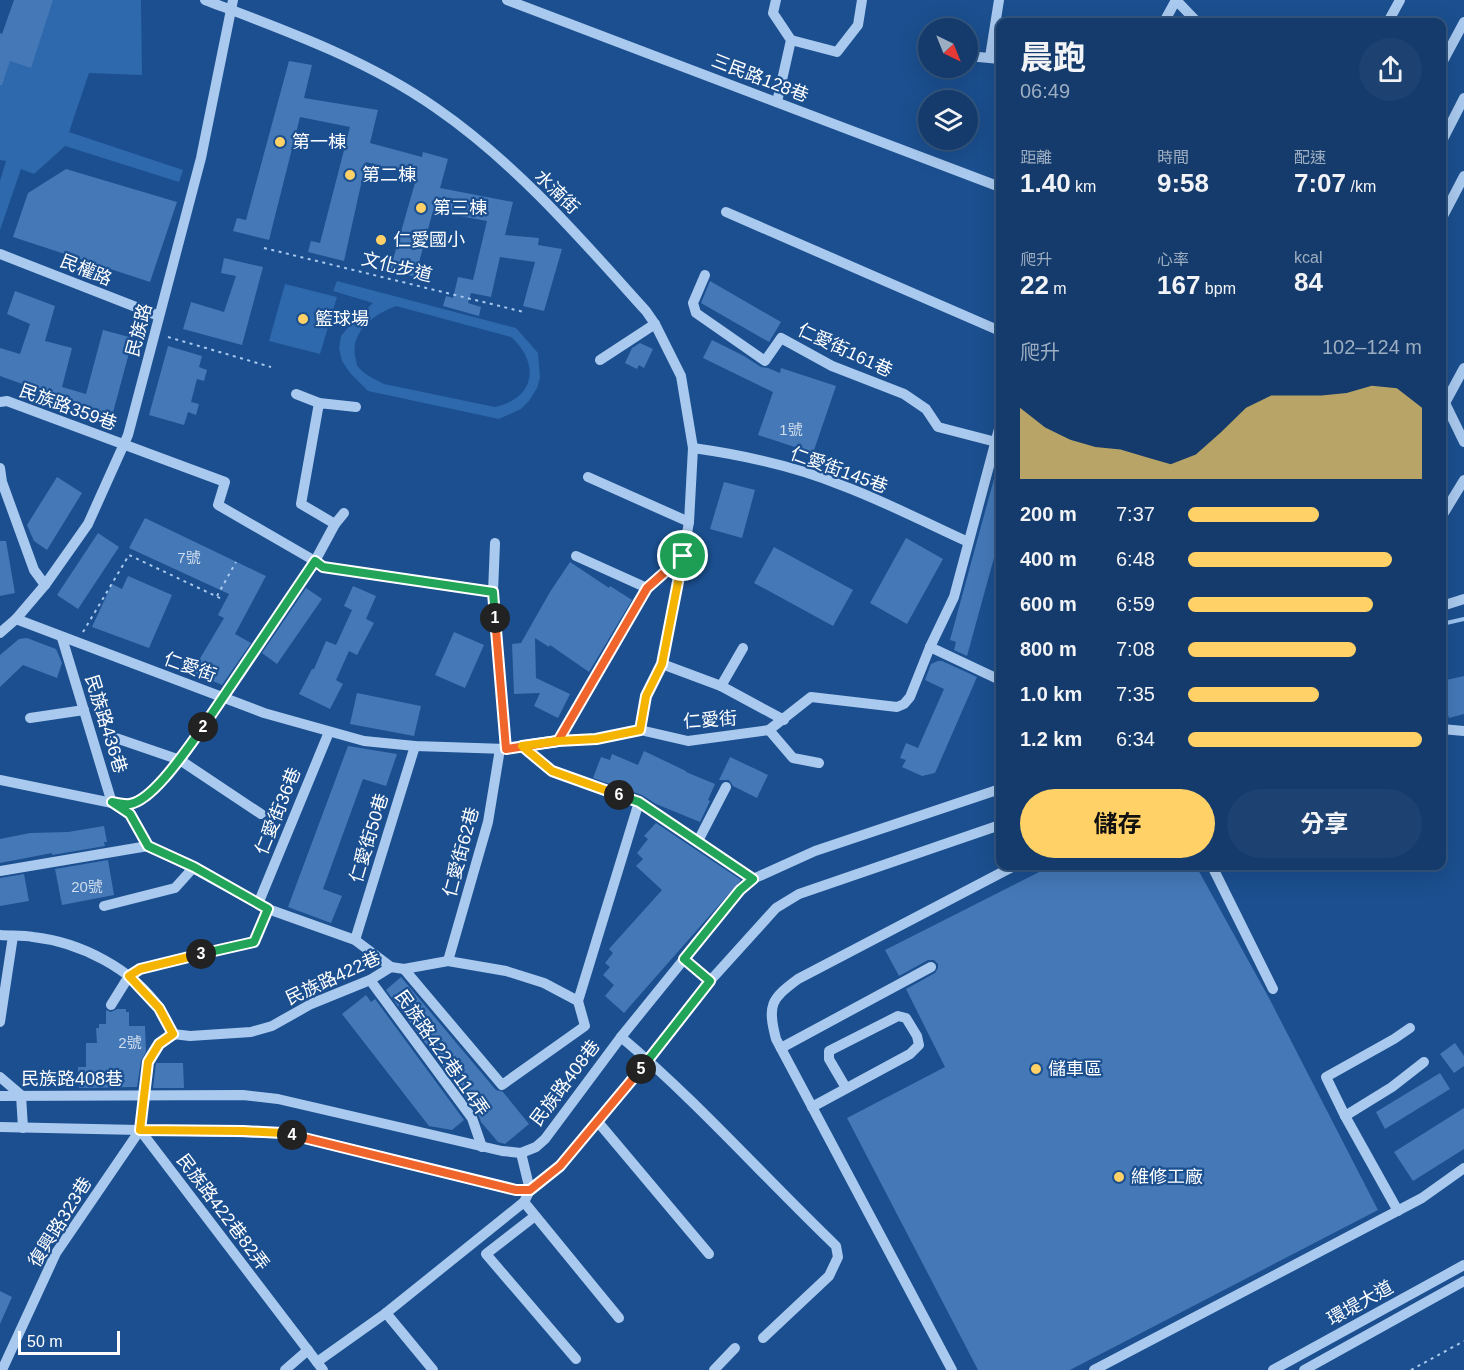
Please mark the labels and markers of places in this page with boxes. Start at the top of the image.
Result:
place label: 第一棟 [292,132,346,152]
marker: 第一棟 [273,135,287,149]
place label: 第二棟 [362,165,416,185]
marker: 第二棟 [343,168,357,182]
place label: 第三棟 [433,198,487,218]
marker: 第三棟 [414,201,428,215]
place label: 仁愛國小 [393,230,465,250]
marker: 仁愛國小 [374,233,388,247]
place label: 籃球場 [315,309,369,329]
marker: 籃球場 [296,312,310,326]
pin [657,530,708,581]
pin: 1 [480,603,510,633]
pin: 2 [188,712,218,742]
pin: 6 [604,780,634,810]
pin: 3 [186,939,216,969]
pin: 5 [626,1054,656,1084]
place label: 儲車區 [1048,1059,1102,1079]
marker: 儲車區 [1029,1062,1043,1076]
pin: 4 [277,1120,307,1150]
place label: 維修工廠 [1131,1167,1203,1187]
marker: 維修工廠 [1112,1170,1126,1184]

